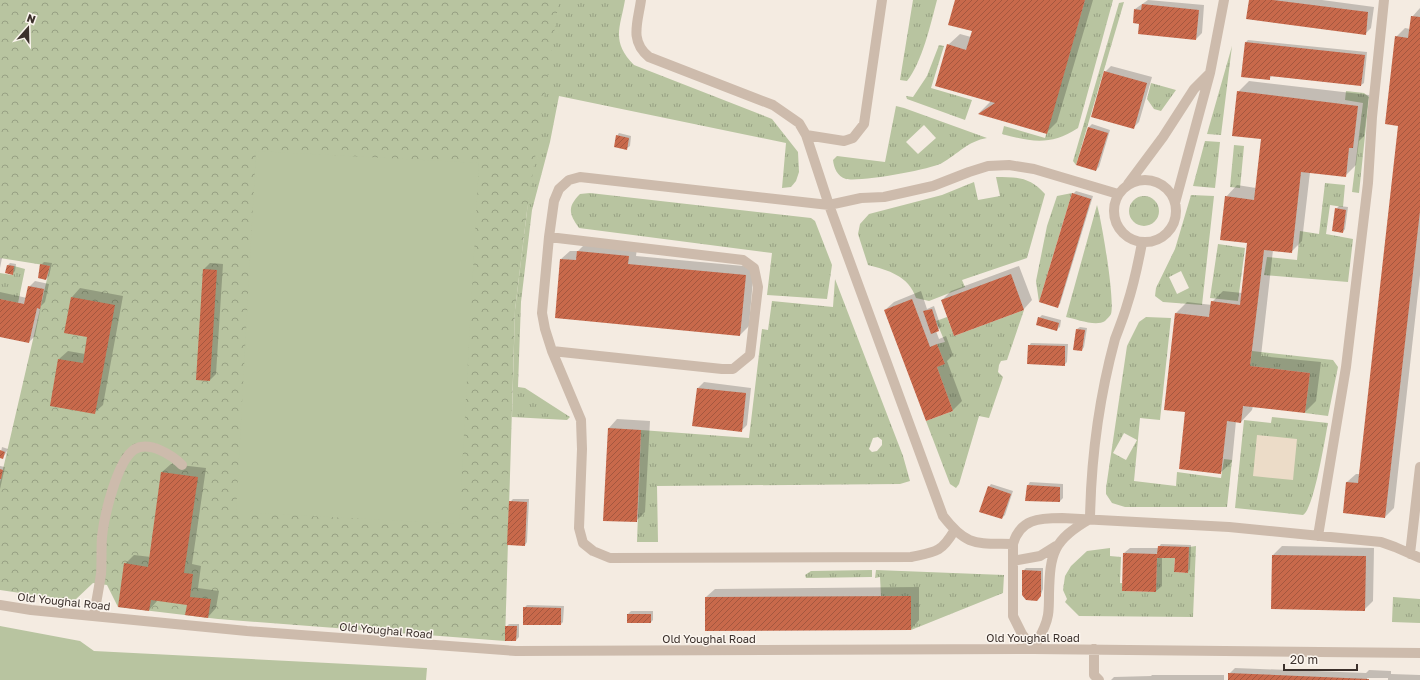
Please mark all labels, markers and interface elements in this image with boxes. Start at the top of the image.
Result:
north arrow [8,8,48,48]
text: N [25,11,38,26]
street label: Old Youghal Road [17,590,111,612]
street label: Old Youghal Road [339,619,433,641]
street label: Old Youghal Road [986,631,1080,644]
street label: Old Youghal Road [662,632,756,645]
scale bar [1284,646,1357,672]
text: 20 m [1290,652,1318,667]

